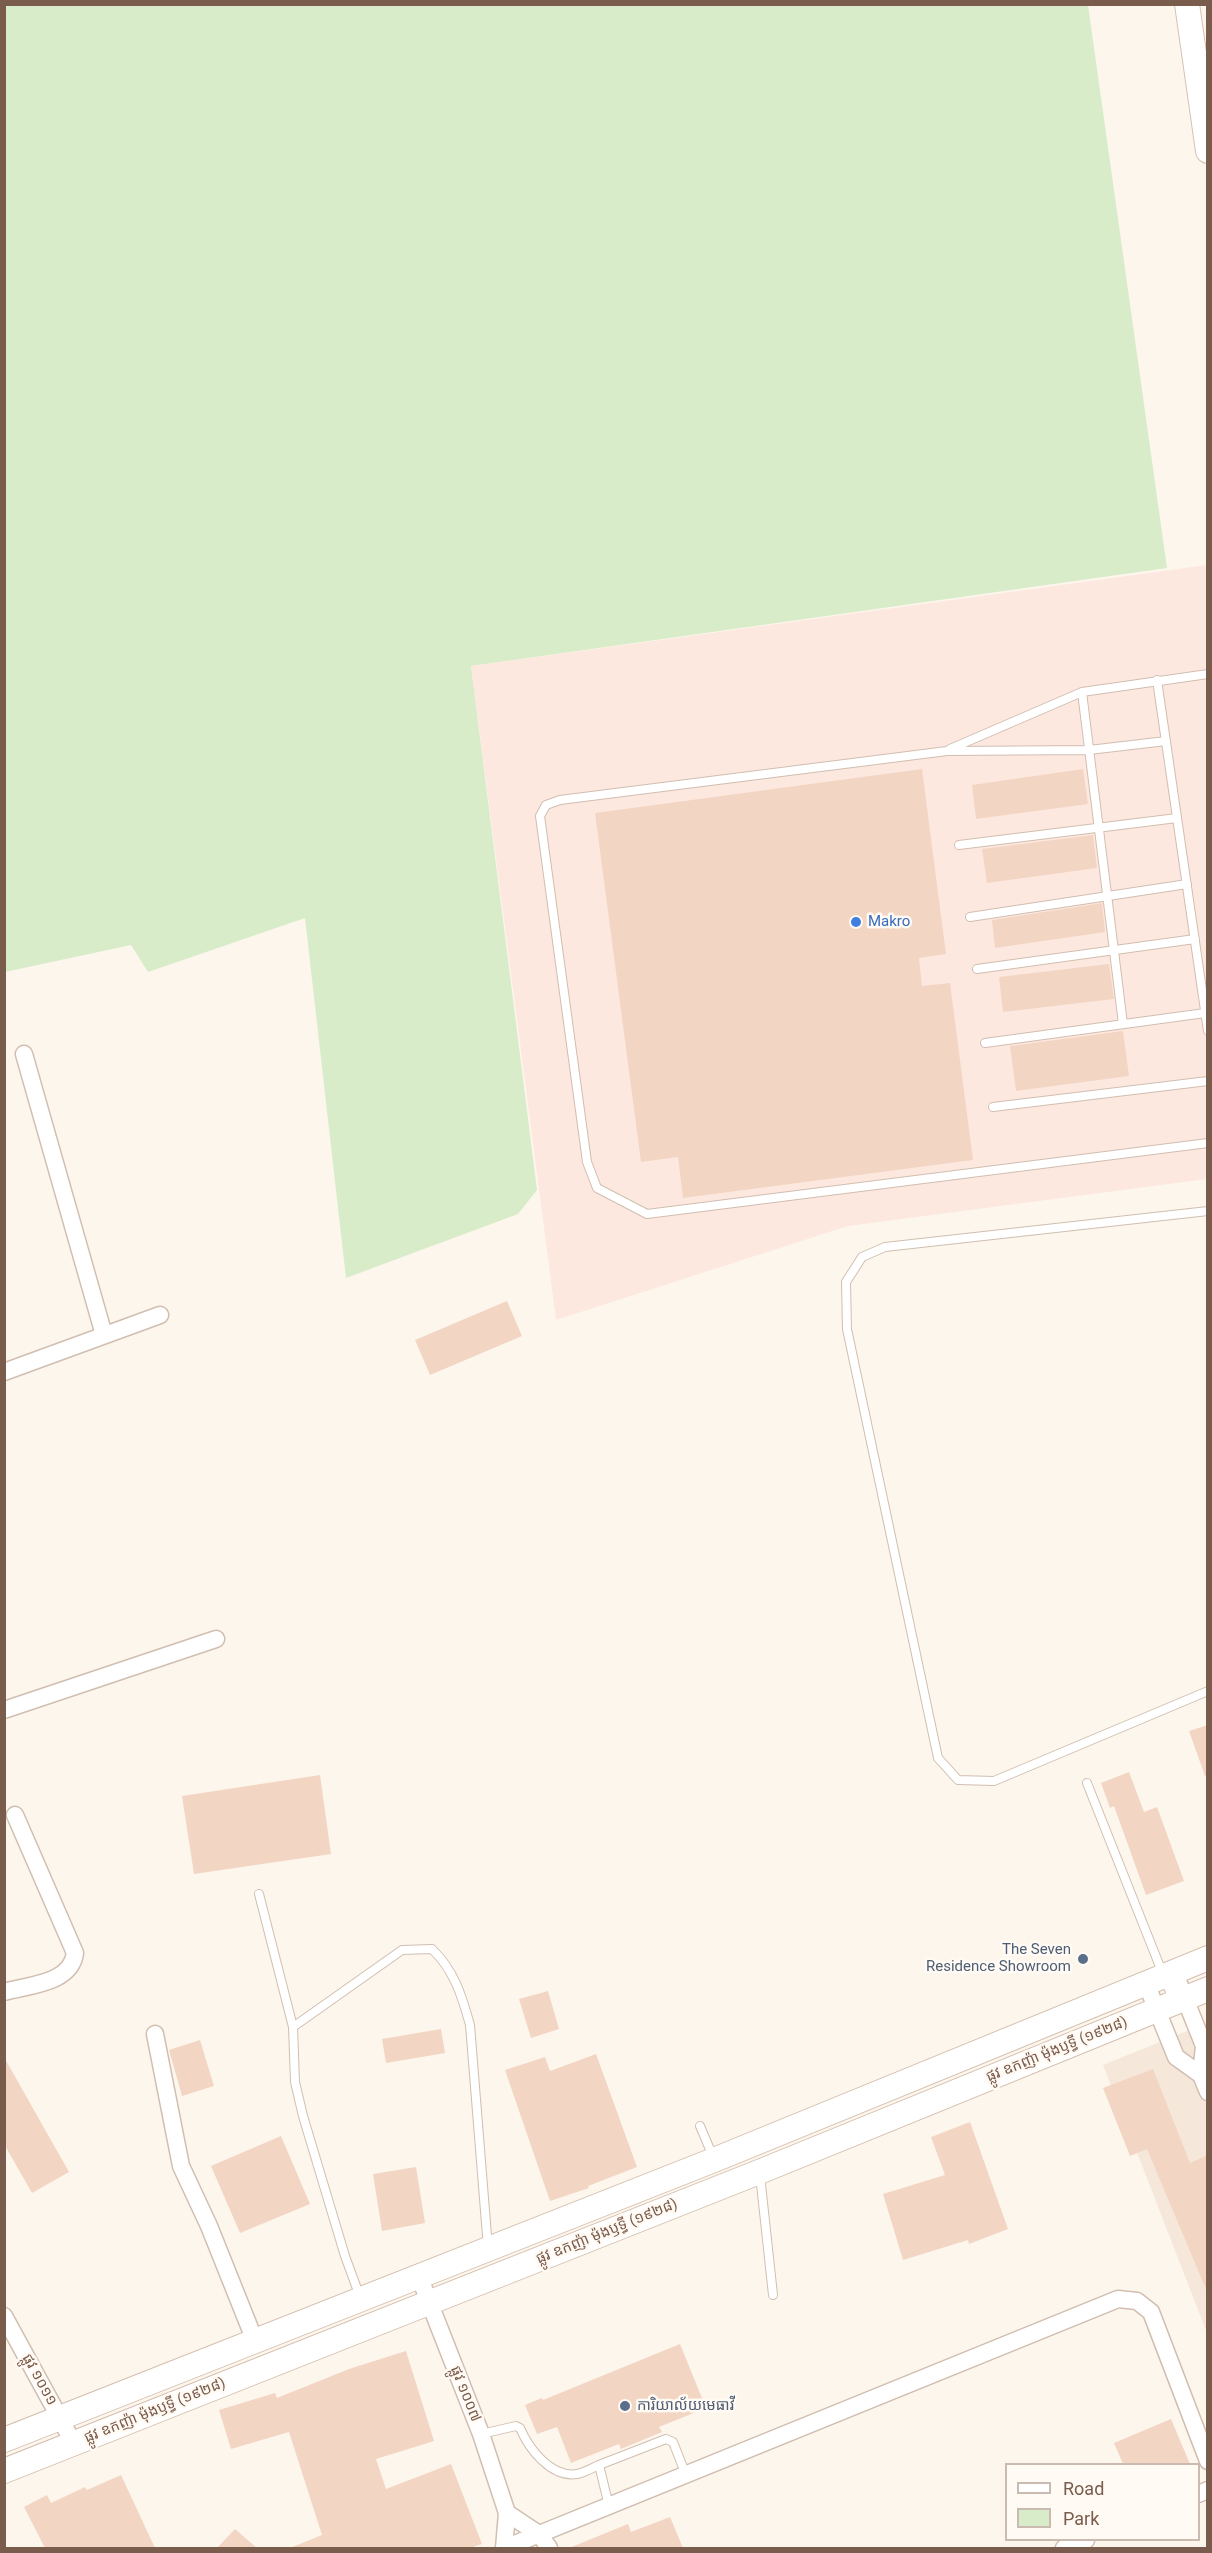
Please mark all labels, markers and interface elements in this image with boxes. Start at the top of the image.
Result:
place label: Makro [868,913,910,931]
marker: Makro [849,915,863,929]
place label: The Seven Residence Showroom [926,1941,1071,1976]
marker: The Seven Residence Showroom [1076,1952,1090,1966]
street label: ផ្លូវ ឧកញ៉ា ម៉ុងឫទ្ធី (១៩២៨) [984,2013,1130,2087]
street label: ផ្លូវ ឧកញ៉ា ម៉ុងឫទ្ធី (១៩២៨) [534,2195,680,2269]
street label: ផ្លូវ ១០១១ [17,2351,61,2409]
street label: ផ្លូវ ១០០៧ [446,2364,484,2424]
street label: ផ្លូវ ឧកញ៉ា ម៉ុងឫទ្ធី (១៩២៨) [82,2374,228,2448]
place label: ការិយាល័យមេធាវី [637,2397,735,2415]
marker: ការិយាល័យមេធាវី [618,2399,632,2413]
legend [1005,2463,1200,2541]
text: Road [1063,2478,1104,2499]
text: Park [1063,2508,1099,2529]

